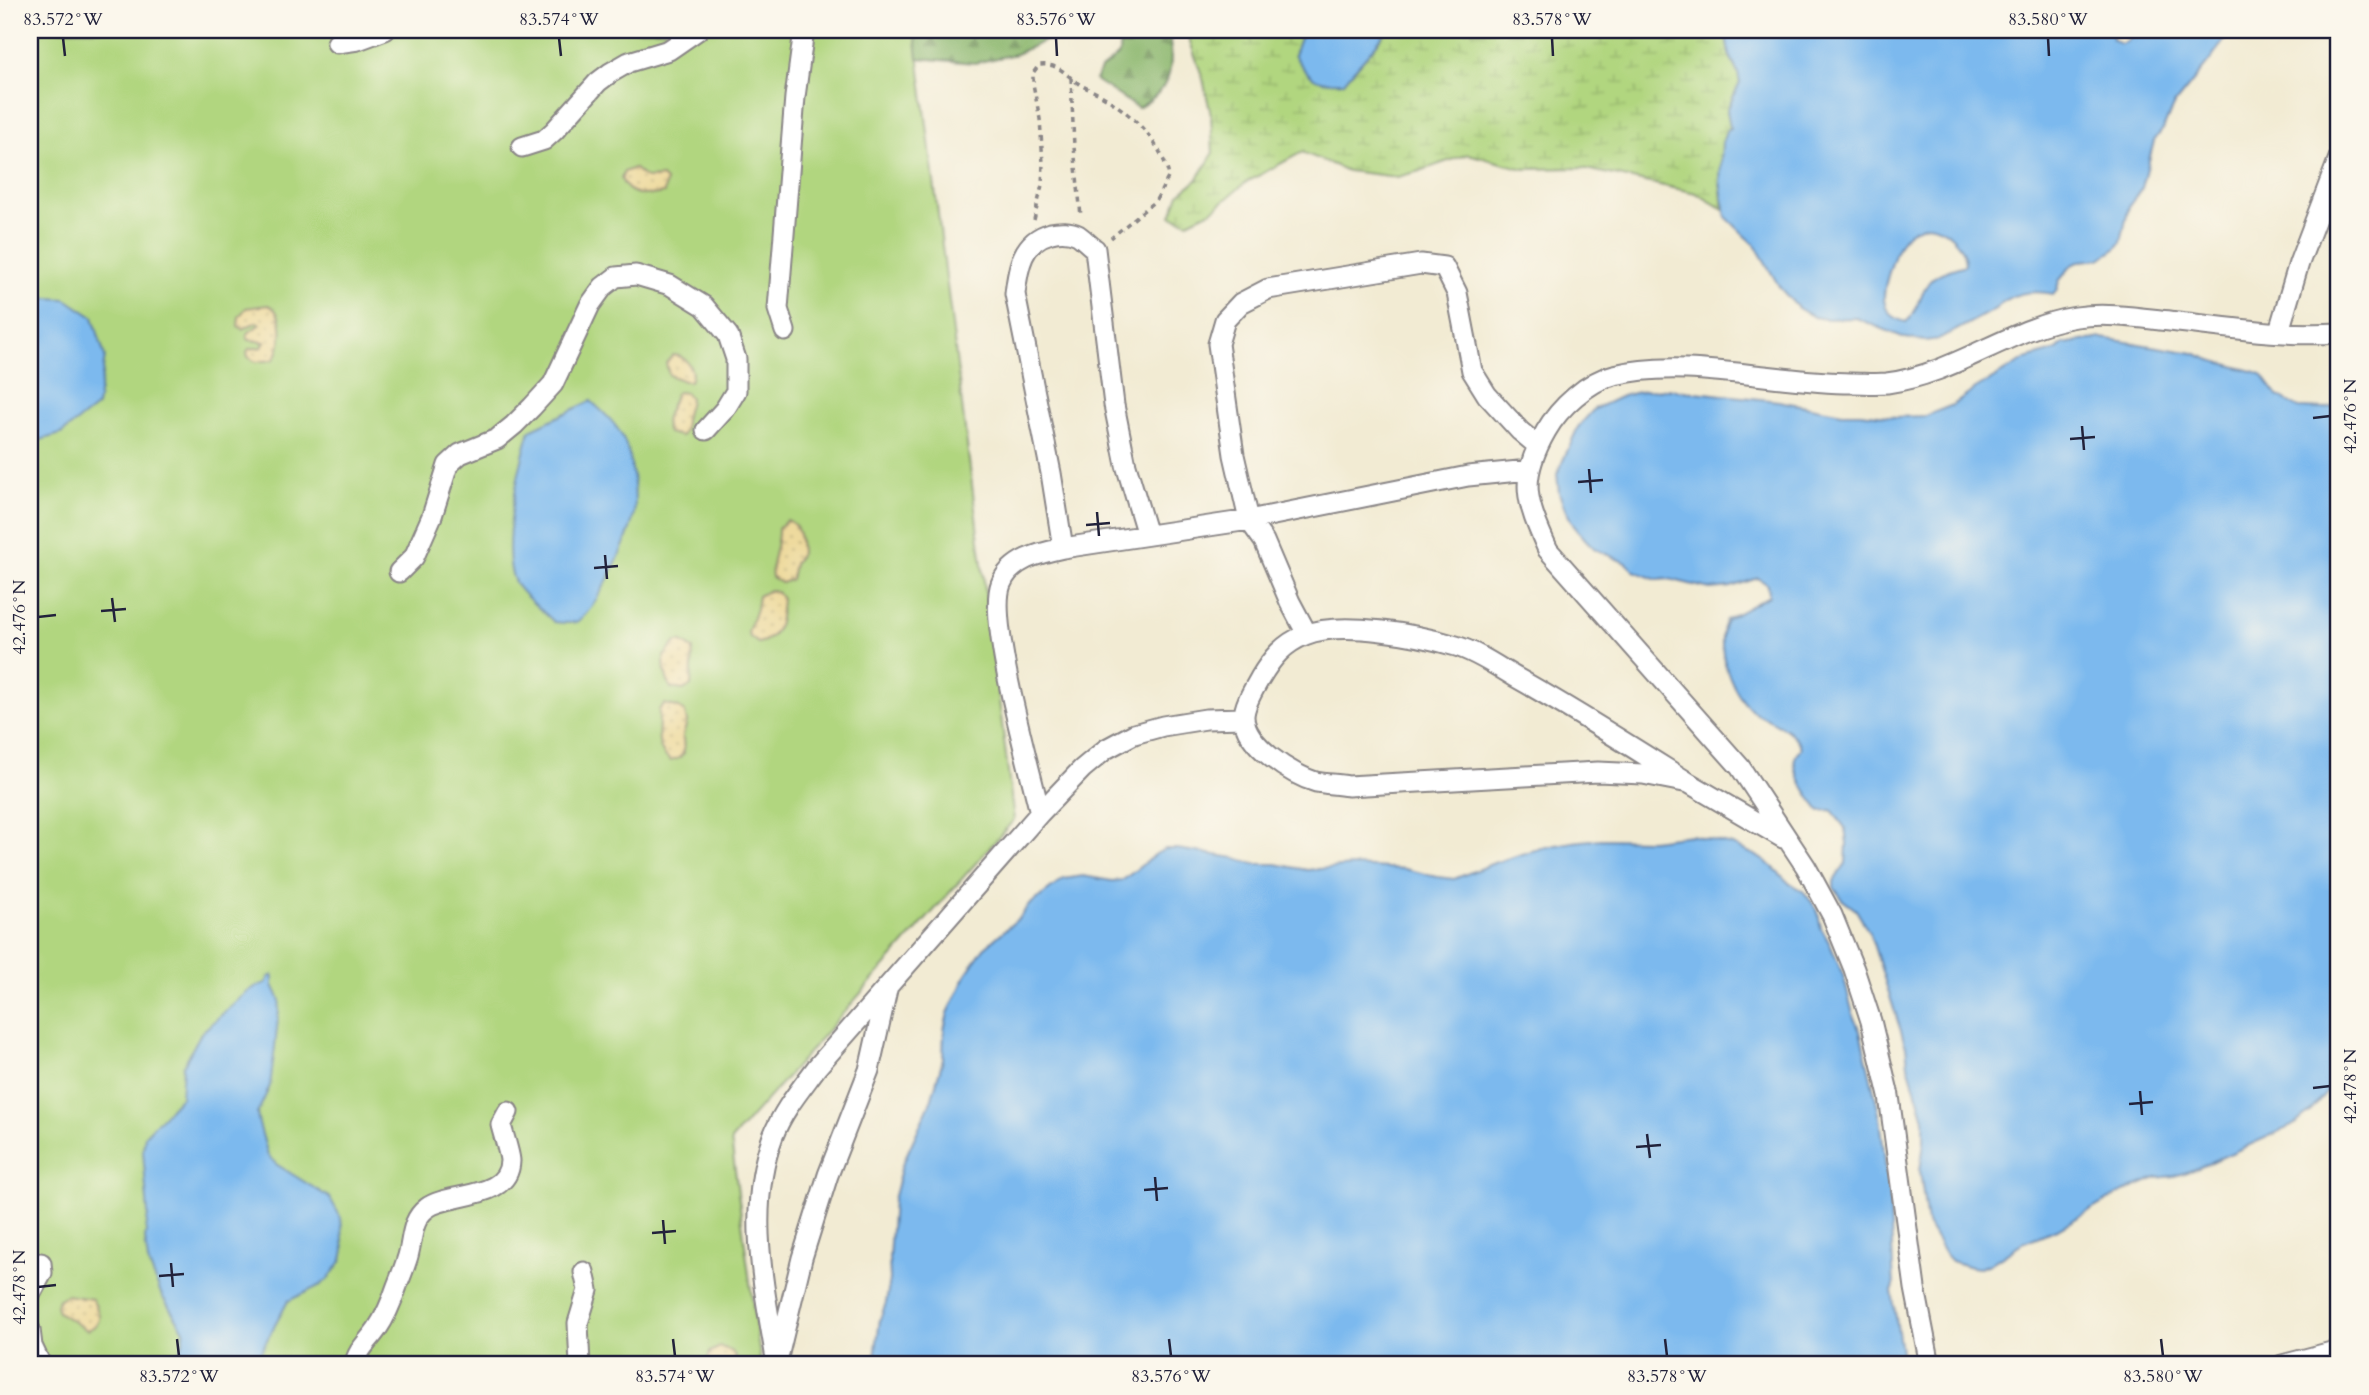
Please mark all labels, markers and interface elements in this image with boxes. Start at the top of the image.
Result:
text: 83.572°W [23,7,103,32]
text: 83.574°W [519,7,599,32]
text: 83.576°W [1016,7,1096,32]
text: 83.578°W [1512,7,1592,32]
text: 83.580°W [2008,7,2088,32]
text: 42.476°N [2338,378,2363,454]
text: 42.476°N [7,579,32,655]
text: 42.478°N [2338,1048,2363,1124]
text: 42.478°N [7,1249,32,1325]
text: 83.572°W [139,1364,219,1389]
text: 83.574°W [635,1364,715,1389]
text: 83.576°W [1131,1364,1211,1389]
text: 83.578°W [1627,1364,1707,1389]
text: 83.580°W [2123,1364,2203,1389]

